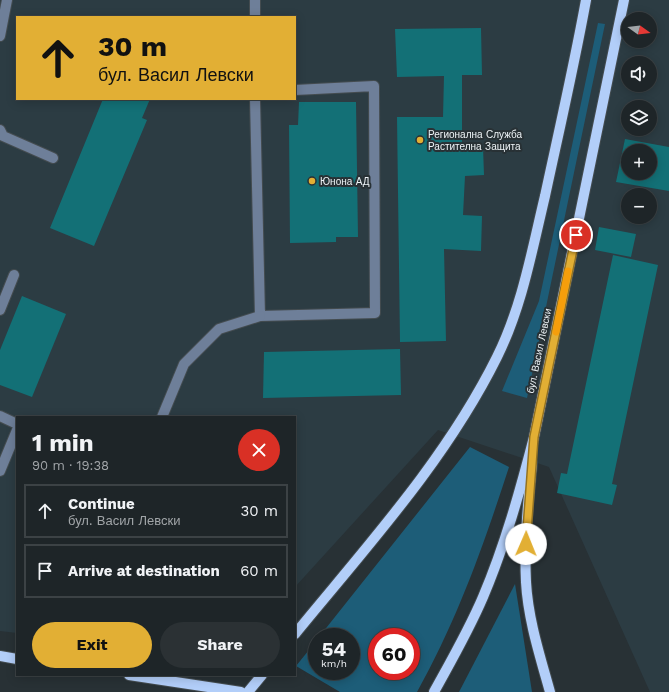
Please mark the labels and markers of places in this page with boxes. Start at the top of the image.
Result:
place label: Регионална Служба Растителна Защита [428,129,522,152]
marker: Регионална Служба Растителна Защита [415,135,425,145]
marker: Юнона АД [307,176,317,186]
place label: Юнона АД [320,176,370,187]
pin [559,218,593,252]

